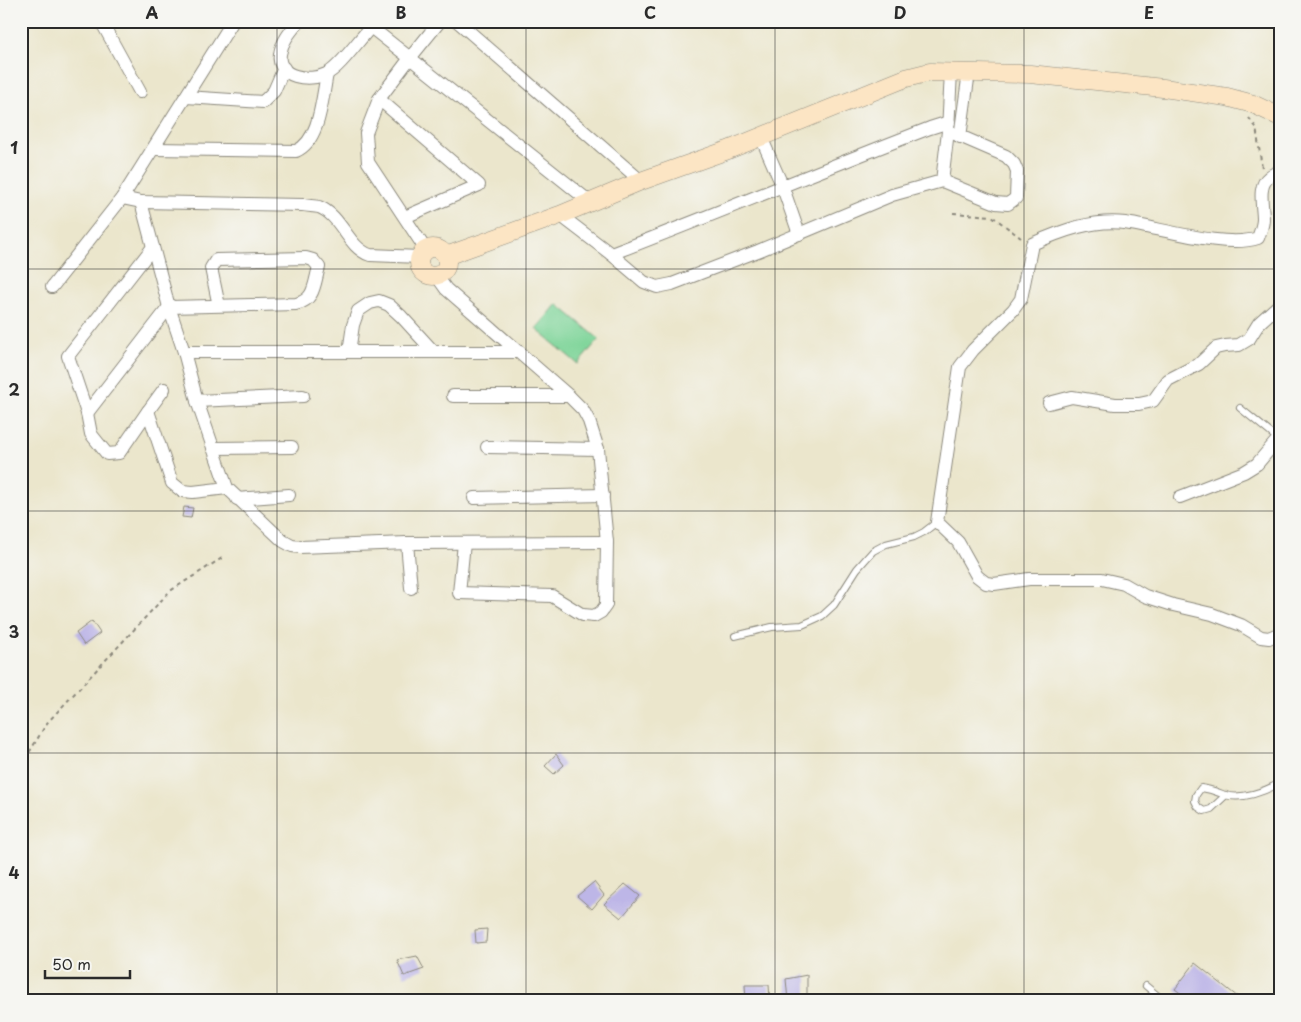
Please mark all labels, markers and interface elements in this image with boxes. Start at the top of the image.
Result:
text: A [146,0,159,24]
text: B [396,0,407,24]
text: C [644,0,656,24]
text: D [894,0,906,24]
text: E [1144,0,1154,24]
text: 1 [10,135,18,159]
text: 2 [8,377,20,401]
text: 3 [9,619,19,643]
text: 4 [9,860,20,884]
scale bar [45,947,130,979]
text: 50 m [52,952,91,975]

